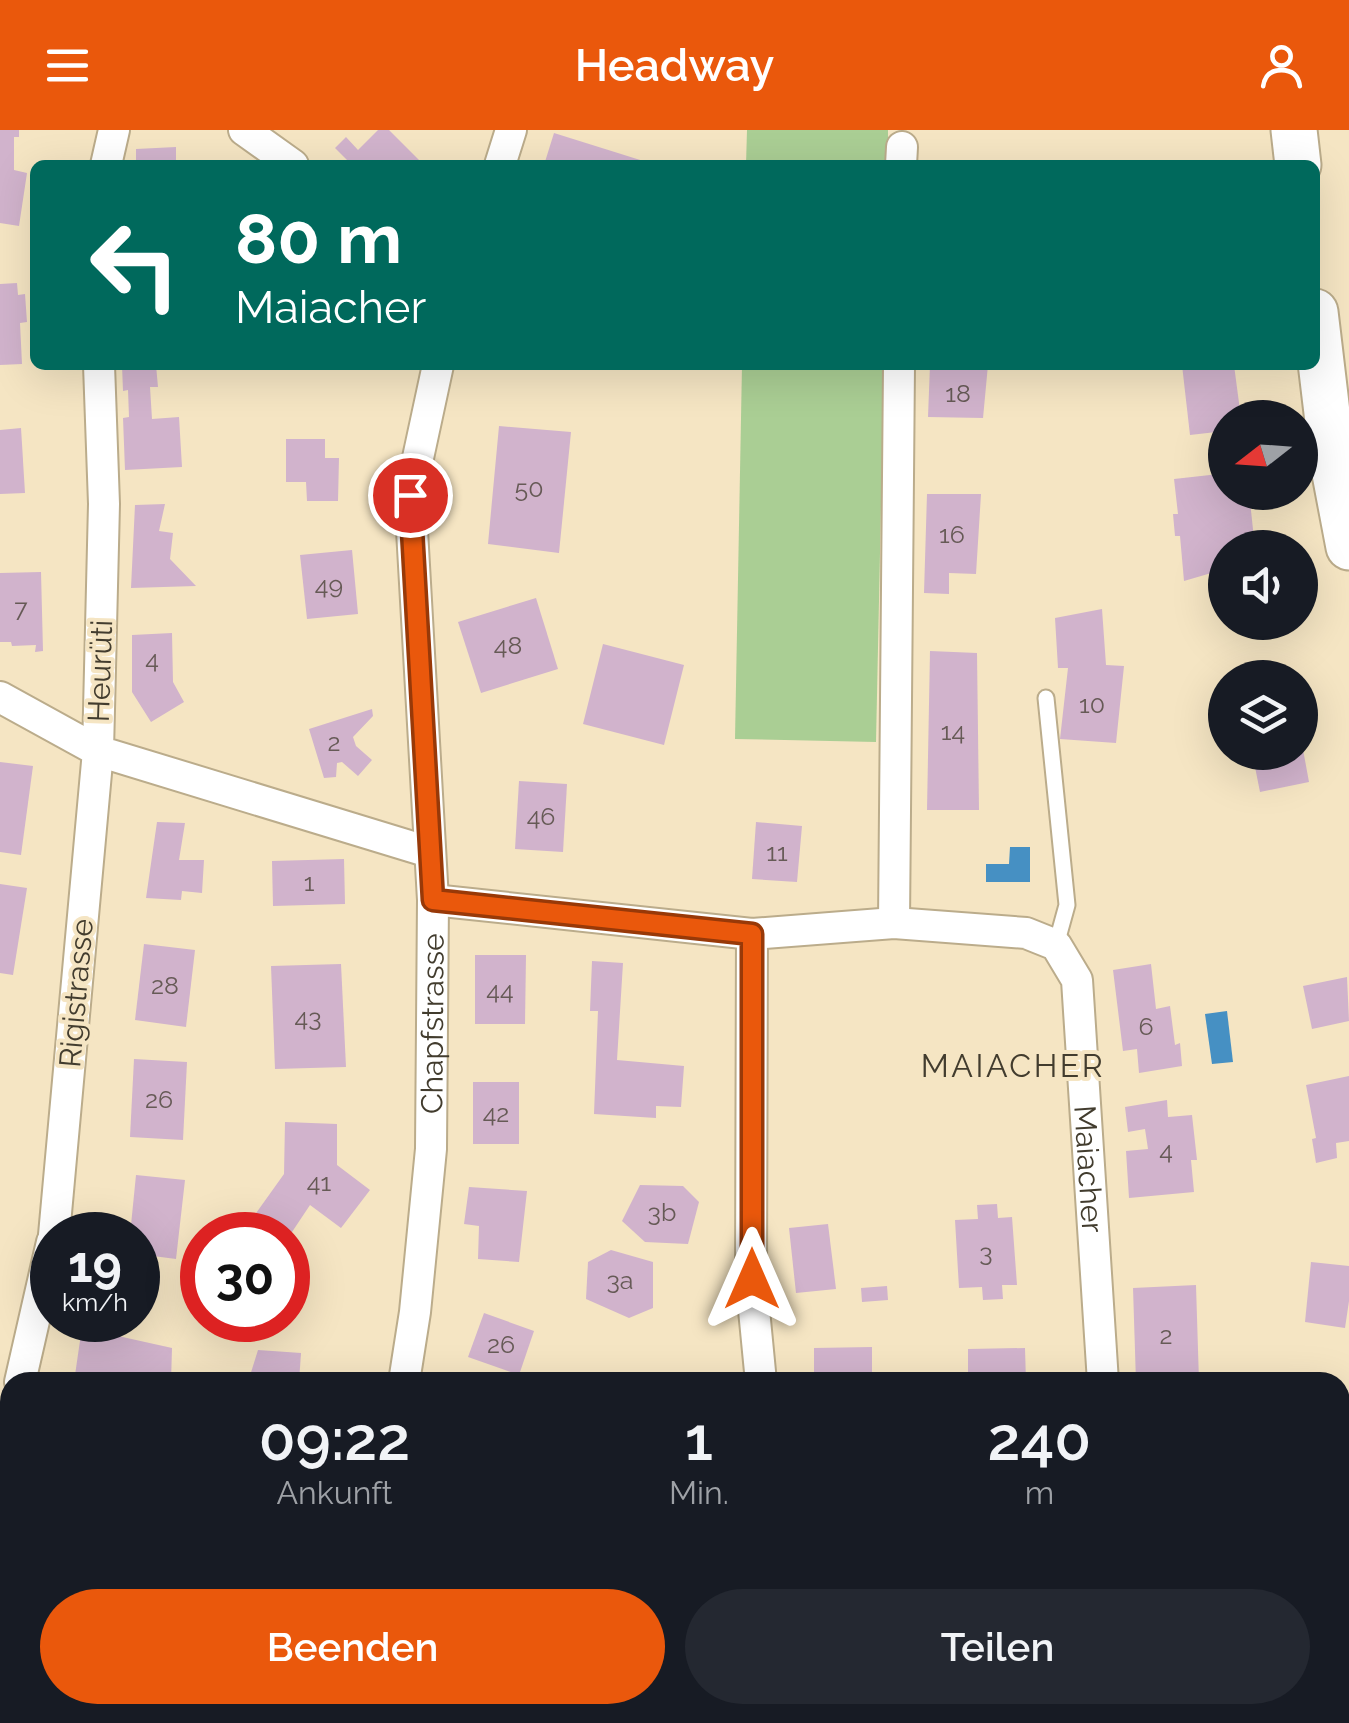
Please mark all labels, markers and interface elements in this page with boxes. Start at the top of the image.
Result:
icon: menu [40,38,95,93]
icon: person [1254,38,1309,93]
text: Headway [575,39,774,92]
text: 80 m [235,197,402,279]
icon: left [70,200,200,330]
text: Maiacher [235,281,426,334]
house number: 18 [945,378,971,408]
north arrow [1208,400,1318,510]
map controls [1208,400,1318,770]
pin [368,453,453,538]
icon: arrive [383,468,438,523]
house number: 50 [515,473,543,503]
house number: 16 [939,519,965,549]
button: sound [1208,530,1318,640]
house number: 49 [315,570,343,600]
house number: 7 [14,593,28,623]
street label: Heurüti [81,619,119,723]
house number: 48 [494,630,522,660]
house number: 4 [145,644,159,674]
button: layers [1208,660,1318,770]
house number: 10 [1079,689,1105,719]
house number: 14 [941,716,965,746]
house number: 2 [327,727,341,757]
house number: 46 [527,801,555,831]
house number: 11 [766,837,788,867]
house number: 1 [304,867,315,897]
street label: Rigistrasse [52,917,100,1069]
street label: Chapfstrasse [414,933,450,1114]
house number: 28 [151,970,179,1000]
house number: 44 [486,975,514,1005]
house number: 43 [294,1002,322,1032]
house number: 6 [1138,1011,1154,1041]
district label: MAIACHER [921,1047,1105,1084]
house number: 26 [145,1084,173,1114]
house number: 42 [483,1098,509,1128]
street label: Maiacher [1068,1104,1111,1234]
house number: 4 [1159,1135,1173,1165]
house number: 41 [307,1167,331,1197]
house number: 3b [648,1197,676,1227]
speed limit sign: 30 [180,1212,310,1342]
position arrow [700,1227,804,1331]
text: 19 [68,1235,122,1294]
house number: 3 [979,1237,993,1267]
house number: 3a [607,1265,633,1295]
text: km/h [62,1287,128,1317]
house number: 2 [1159,1320,1173,1350]
house number: 26 [487,1329,515,1359]
text: 09:22 [259,1404,410,1474]
text: 1 [685,1404,713,1474]
text: 240 [988,1404,1091,1474]
text: Ankunft [276,1474,393,1511]
text: Min. [669,1474,729,1511]
text: m [1025,1474,1054,1511]
button: Beenden [40,1589,665,1704]
button: Teilen [685,1589,1310,1704]

